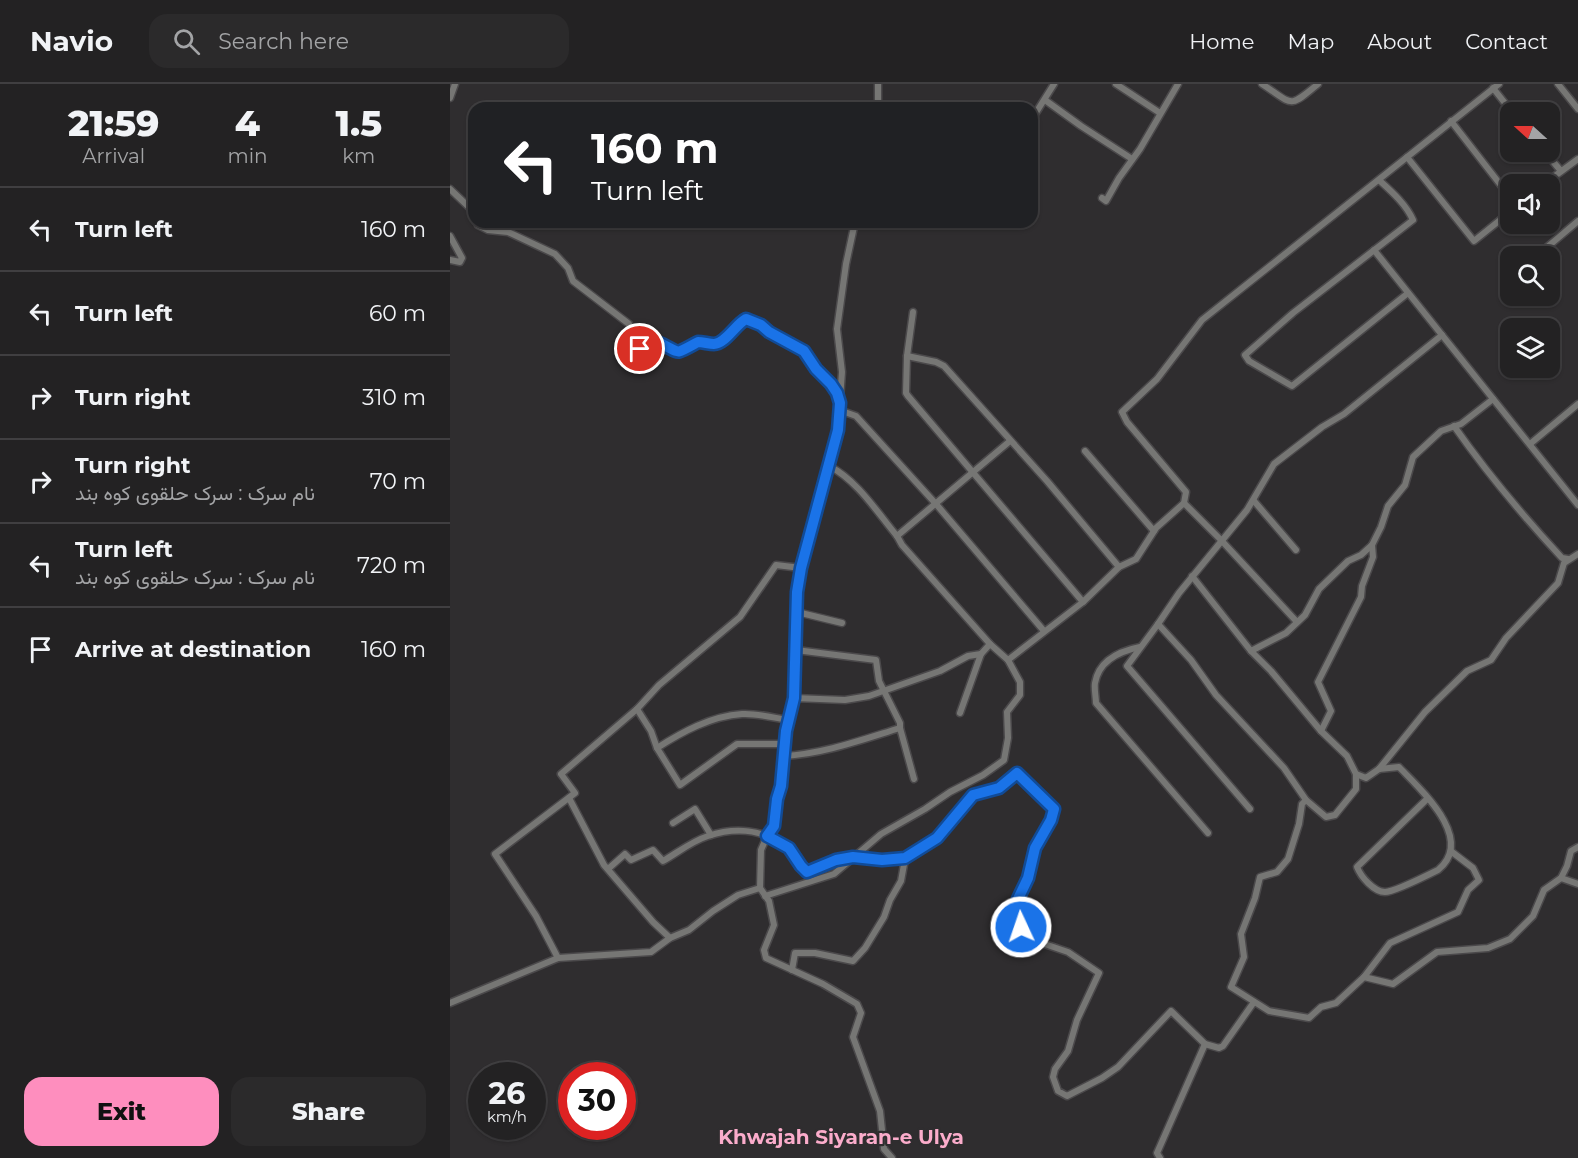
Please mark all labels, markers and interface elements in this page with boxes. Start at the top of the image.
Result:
search box [149,14,569,68]
text: Navio [30,24,113,58]
icon: search [170,25,203,58]
text: Search here [218,28,349,55]
text: Home [1189,29,1254,54]
text: Map [1287,29,1334,54]
text: About [1367,29,1432,54]
text: Contact [1465,29,1548,54]
text: 21:59 [68,101,159,145]
text: 4 [235,101,260,145]
text: 1.5 [335,101,382,145]
north arrow [1500,102,1560,162]
map controls [1500,102,1560,378]
text: 160 m [591,122,719,174]
icon: left [492,126,570,204]
text: Arrival [82,144,145,168]
text: min [227,144,268,168]
text: km [342,144,375,168]
text: Turn left [591,174,704,207]
button: sound [1500,174,1560,234]
icon: left [24,213,57,246]
text: Turn left [75,216,173,243]
text: 160 m [361,216,426,243]
button: search [1500,246,1560,306]
icon: left [24,297,57,330]
text: Turn left [75,300,173,327]
text: 60 m [369,300,426,327]
button: layers [1500,318,1560,378]
pin [614,323,665,374]
icon: arrive [623,332,656,365]
icon: right [24,381,57,414]
text: Turn right [75,384,190,411]
text: 310 m [362,384,426,411]
text: Turn right [75,452,190,479]
icon: right [24,465,57,498]
text: 70 m [370,468,426,495]
text: نام سرک : سرک حلقوی کوه بند [75,481,315,505]
text: Turn left [75,536,173,563]
icon: left [24,549,57,582]
text: 720 m [357,552,426,579]
text: نام سرک : سرک حلقوی کوه بند [75,565,315,589]
icon: arrive [24,633,57,666]
text: Arrive at destination [75,636,311,663]
text: 160 m [361,636,426,663]
position arrow [989,895,1053,959]
speed limit sign: 30 [558,1062,636,1140]
text: 26 [489,1075,525,1112]
button: Exit [24,1077,219,1146]
button: Share [231,1077,426,1146]
text: km/h [487,1107,527,1126]
district label: Khwajah Siyaran-e Ulya [718,1125,964,1149]

